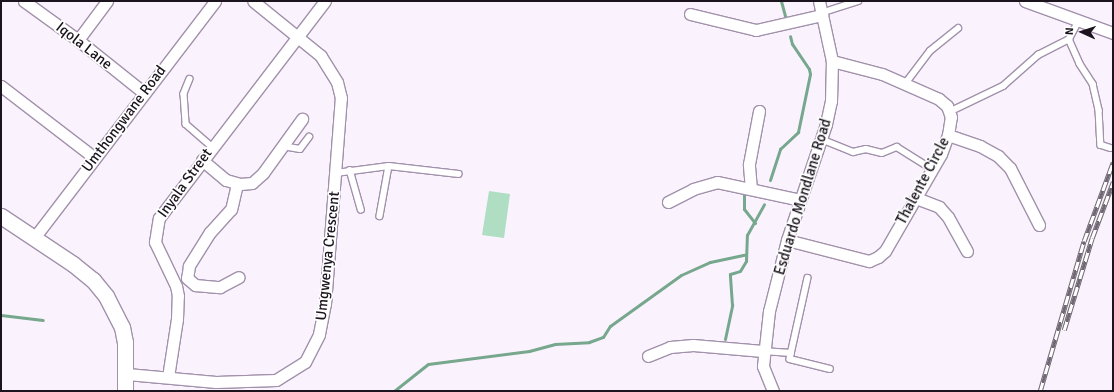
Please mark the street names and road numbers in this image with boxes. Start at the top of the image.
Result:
street label: Iqola Lane [52,18,116,74]
street label: Umthongwane Road [78,62,170,176]
street label: Esduardo Mondlane Road [771,117,835,277]
street label: Thalente Circle [892,134,954,228]
street label: Inyala Street [154,145,216,221]
street label: Umgwenya Crescent [312,190,344,322]

